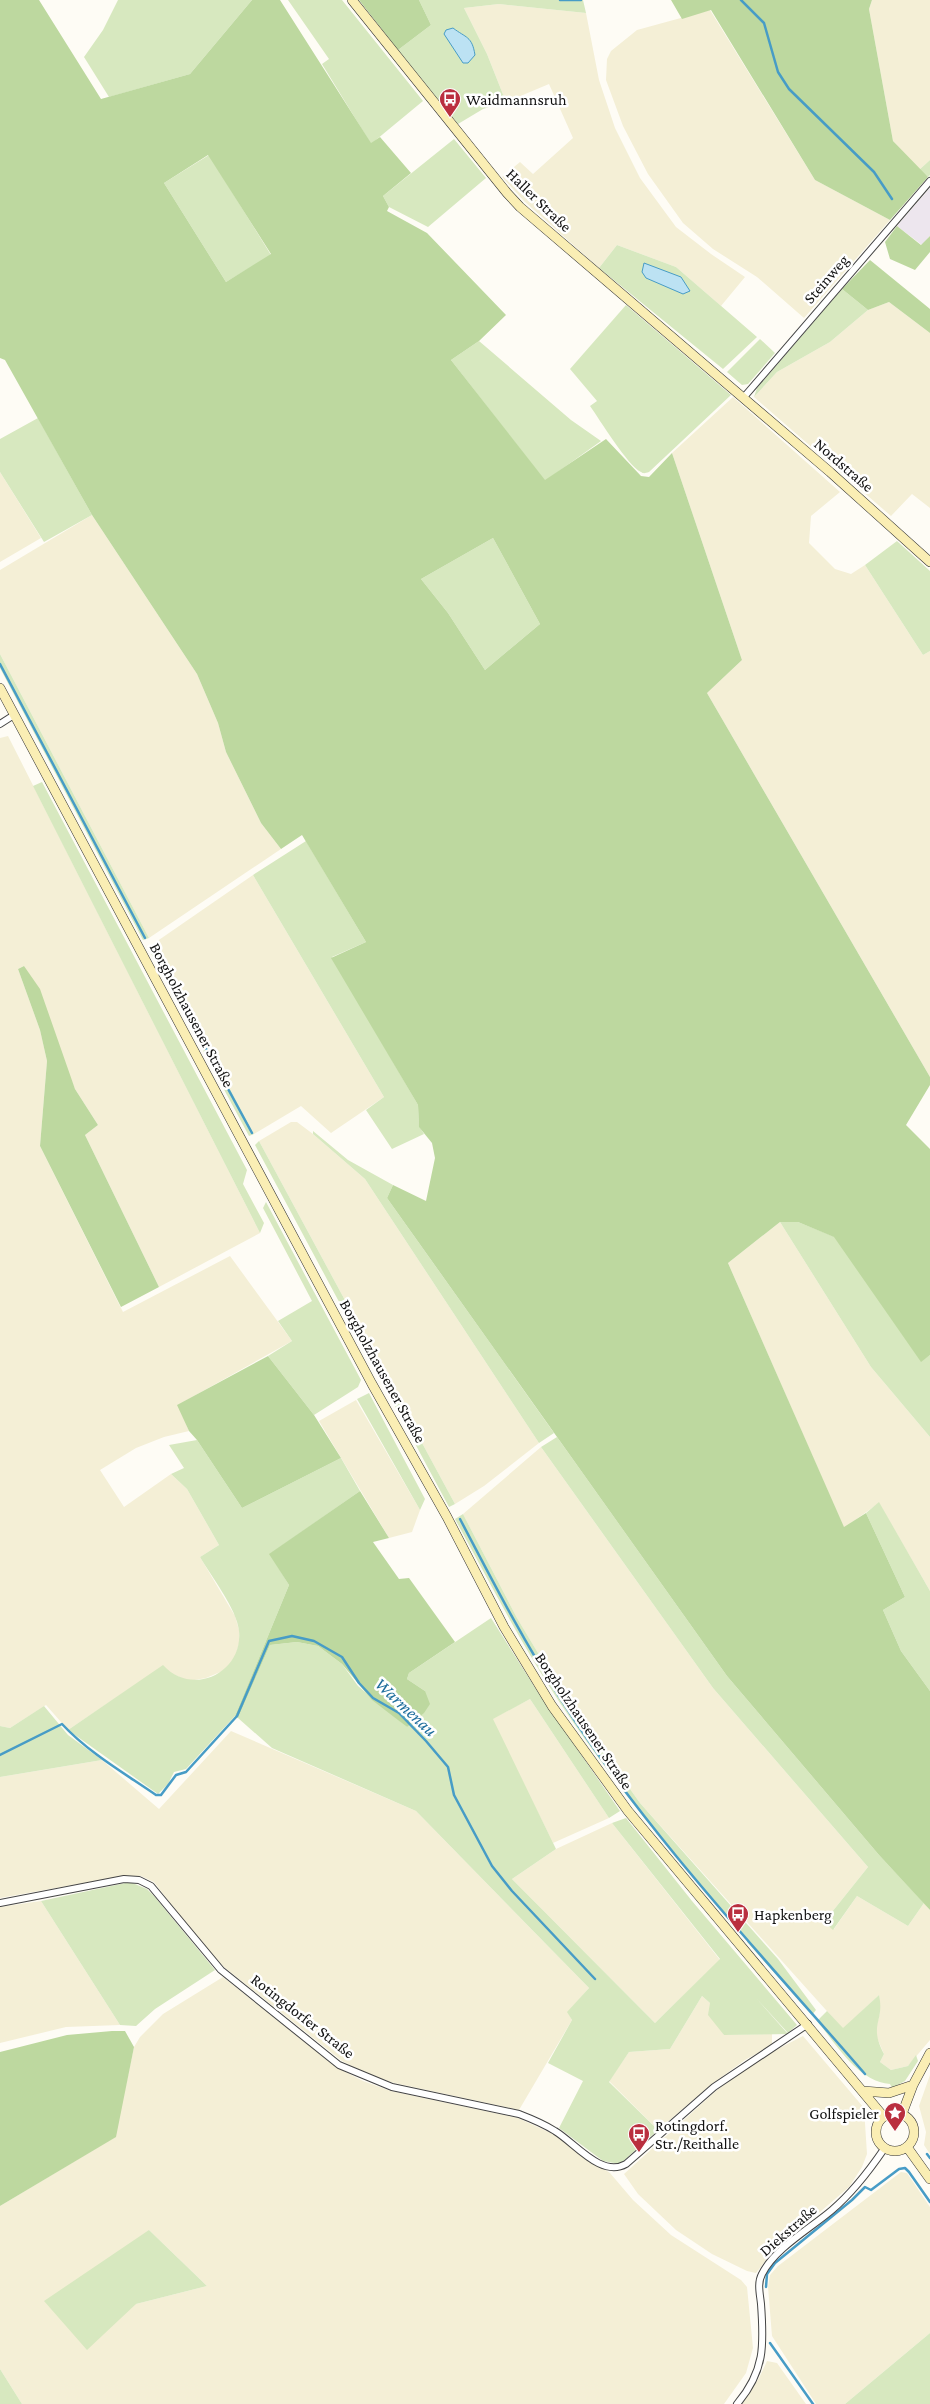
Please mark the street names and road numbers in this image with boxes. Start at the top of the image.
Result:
street label: Haller Straße [503,165,575,235]
street label: Steinweg [800,251,853,307]
street label: Nordstraße [811,435,877,495]
street label: Borgholzhausener Straße [146,940,237,1091]
street label: Borgholzhausener Straße [336,1296,429,1446]
street label: Borgholzhausener Straße [531,1650,636,1793]
street label: Rotingdorfer Straße [247,1970,358,2062]
street label: Diekstraße [756,2201,820,2259]

